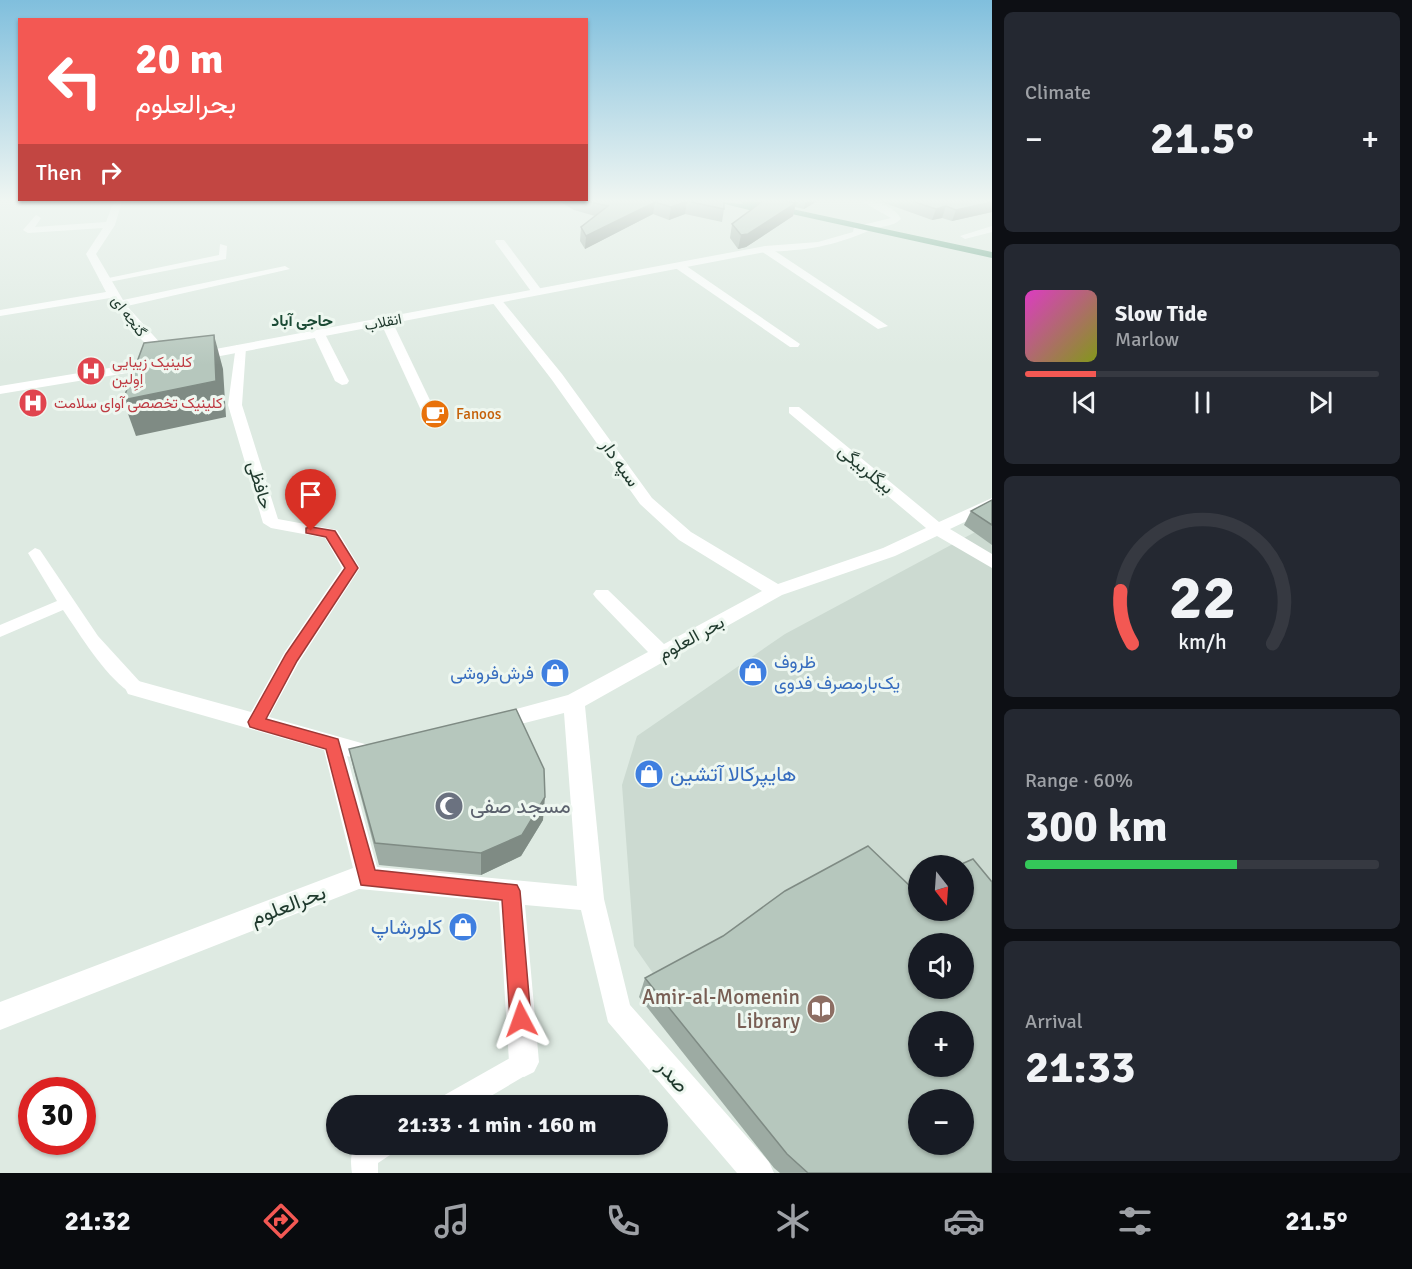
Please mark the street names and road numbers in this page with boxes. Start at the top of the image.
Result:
street label: گنجه ای [107,292,151,341]
street label: انقلاب [363,310,403,334]
street label: سپه دار [594,434,644,492]
street label: بیگلربیگی [834,439,898,499]
street label: حافظی [243,458,277,512]
street label: بحر العلوم [654,611,729,666]
street label: بحرالعلوم [247,879,330,932]
street label: صدر [651,1053,695,1098]

